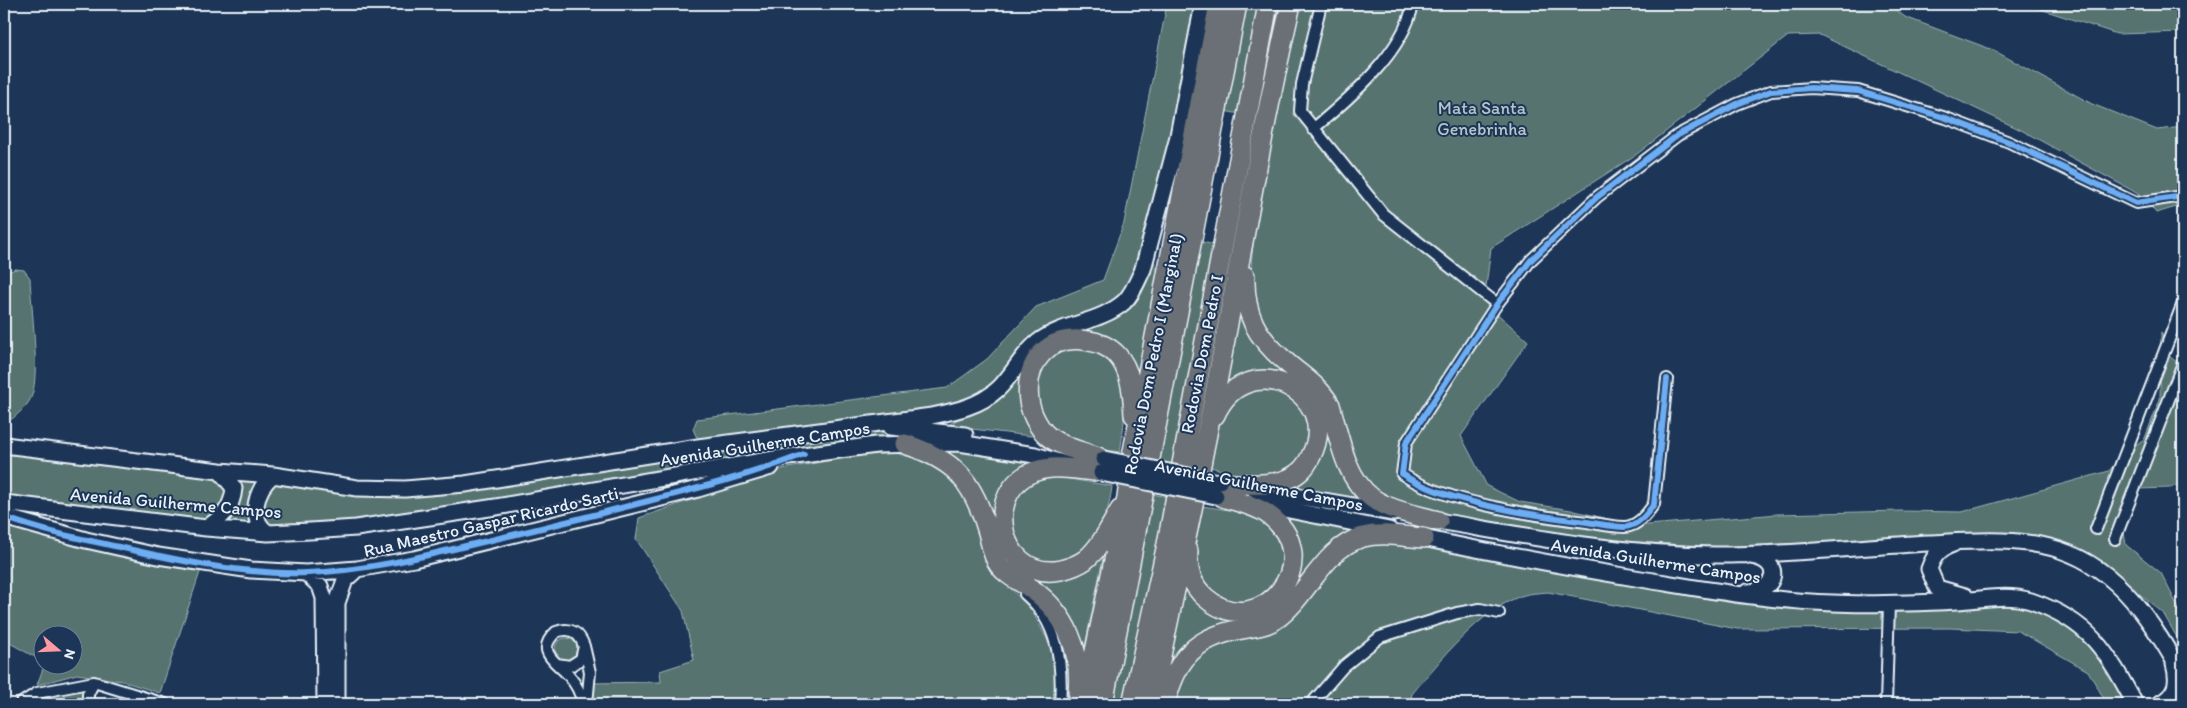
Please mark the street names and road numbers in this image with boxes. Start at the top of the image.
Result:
street label: Rodovia Dom Pedro I (Marginal) [1119,231,1187,477]
street label: Rodovia Dom Pedro I [1176,273,1228,435]
street label: Avenida Guilherme Campos [659,417,871,471]
street label: Avenida Guilherme Campos [1153,454,1365,516]
street label: Rua Maestro Gaspar Ricardo Sarti [361,482,621,562]
street label: Avenida Guilherme Campos [69,483,283,523]
street label: Avenida Guilherme Campos [1550,534,1762,588]

